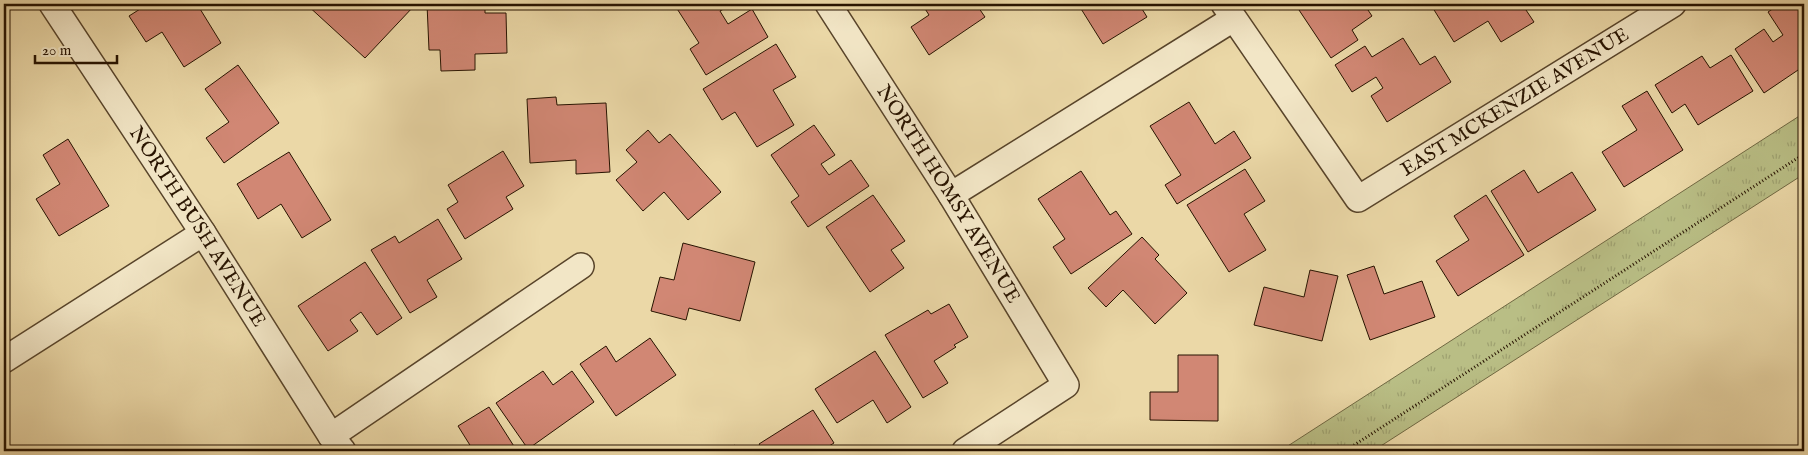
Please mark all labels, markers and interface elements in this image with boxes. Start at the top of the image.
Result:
street label: EAST MCKENZIE AVENUE [1396,22,1634,182]
scale bar [35,32,118,64]
text: 20 m [42,41,72,60]
street label: NORTH HOMSY AVENUE [871,80,1026,308]
street label: NORTH BUSH AVENUE [124,122,272,332]

